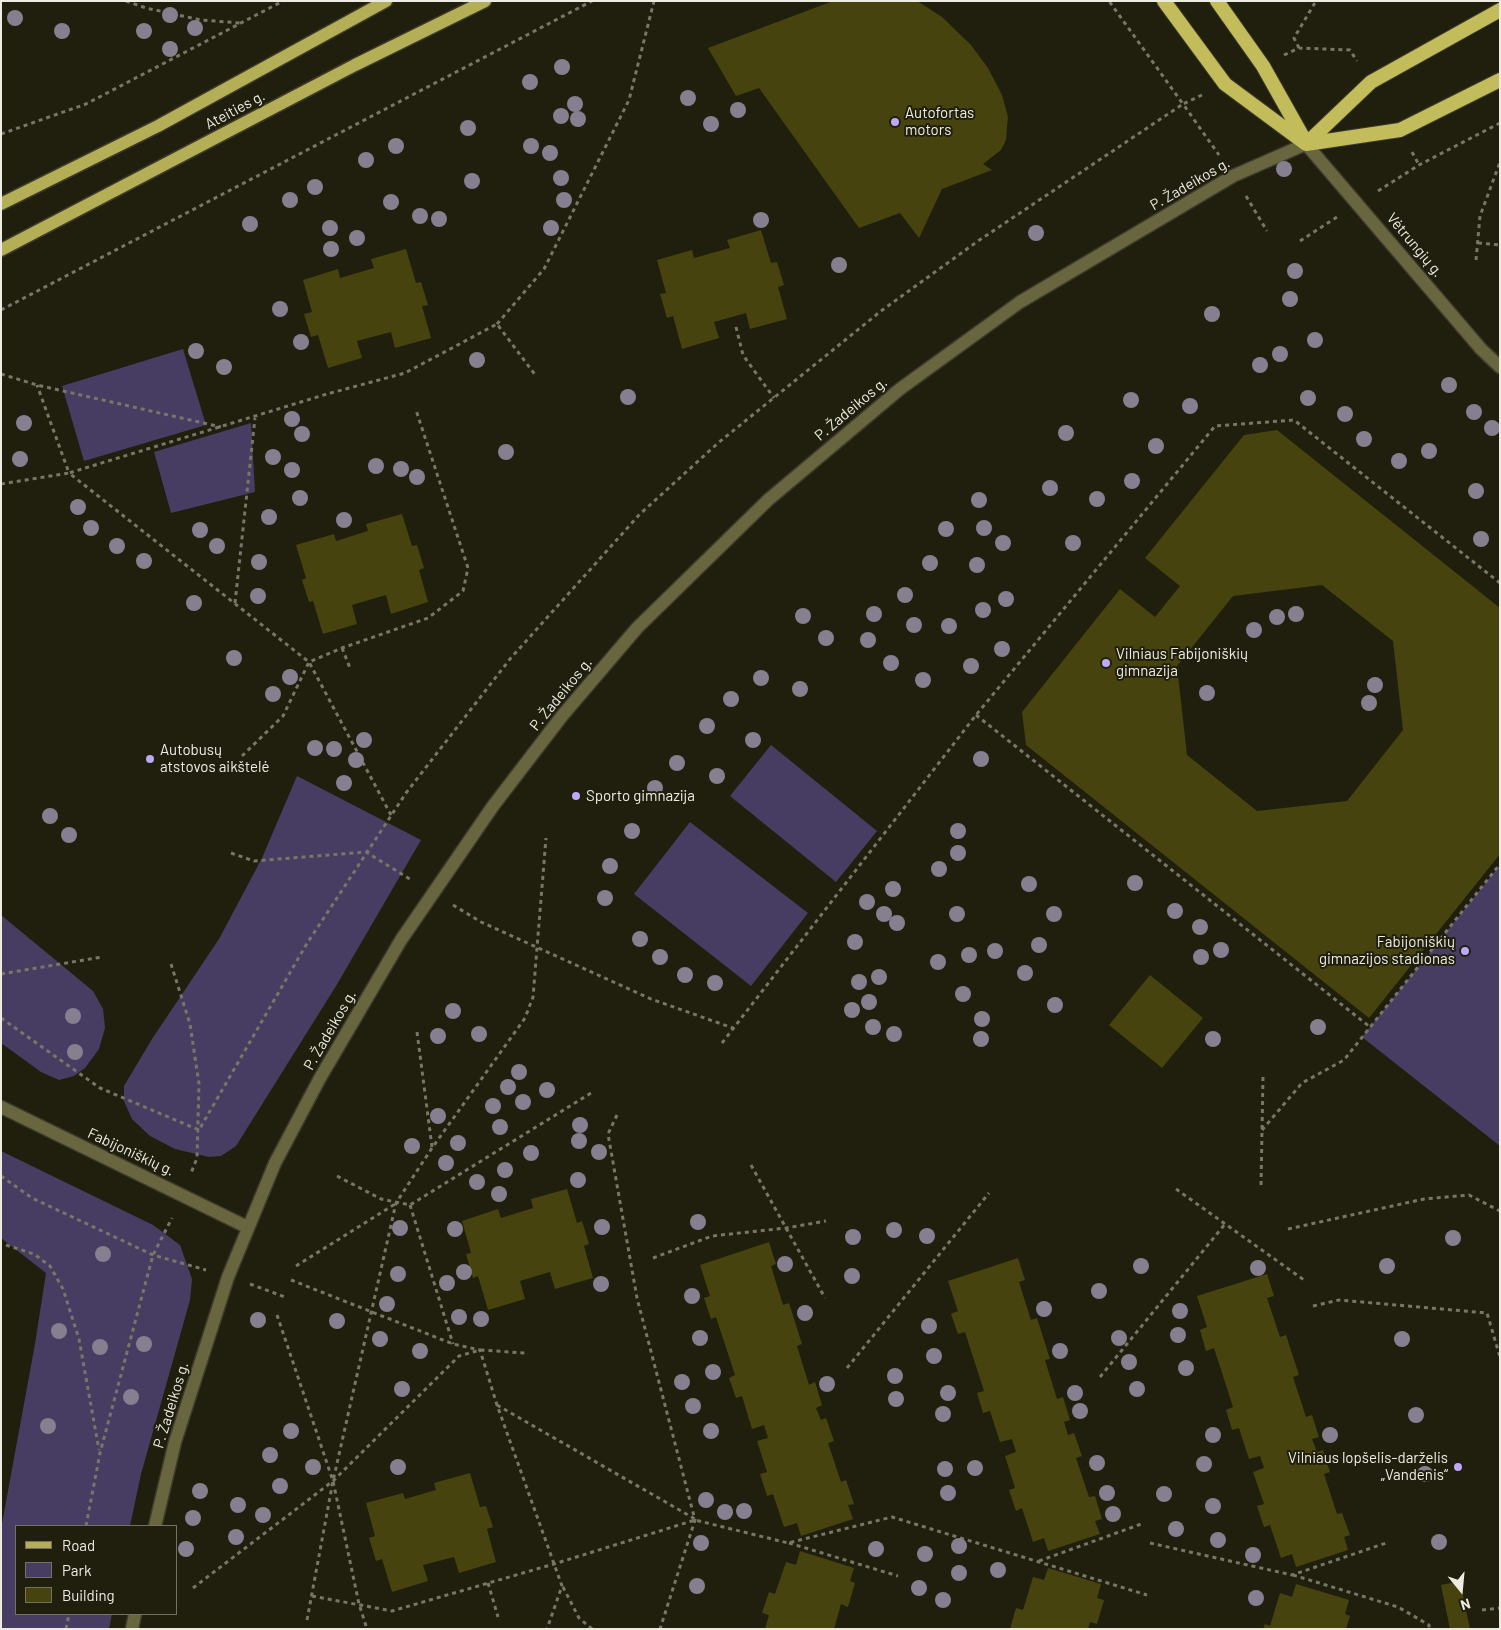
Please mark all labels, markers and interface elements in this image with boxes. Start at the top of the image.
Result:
street label: Ateities g. [202,87,268,133]
place label: Autofortas motors [905,104,974,139]
marker: Autofortas motors [889,116,901,128]
street label: P. Žadeikos g. [1147,154,1233,214]
street label: Vėtrungių g. [1383,209,1447,281]
street label: P. Žadeikos g. [811,373,891,445]
place label: Vilniaus Fabijoniškių gimnazija [1116,645,1248,680]
street label: P. Žadeikos g. [526,654,596,734]
marker: Vilniaus Fabijoniškių gimnazija [1100,657,1112,669]
place label: Autobusų atstovos aikštelė [160,741,269,776]
marker: Autobusų atstovos aikštelė [144,753,156,765]
place label: Sporto gimnazija [586,787,695,805]
marker: Sporto gimnazija [570,790,582,802]
place label: Fabijoniškių gimnazijos stadionas [1319,933,1455,968]
marker: Fabijoniškių gimnazijos stadionas [1459,945,1471,957]
street label: P. Žadeikos g. [300,987,360,1073]
street label: Fabijoniškių g. [85,1124,177,1180]
street label: P. Žadeikos g. [149,1360,193,1450]
place label: Vilniaus lopšelis-darželis „Vandenis“ [1288,1449,1448,1484]
marker: Vilniaus lopšelis-darželis „Vandenis“ [1452,1461,1464,1473]
legend [15,1525,178,1615]
text: Road [62,1536,95,1554]
text: Park [62,1561,91,1579]
north arrow [1436,1565,1486,1615]
text: Building [62,1586,115,1604]
text: N [1459,1595,1472,1614]

